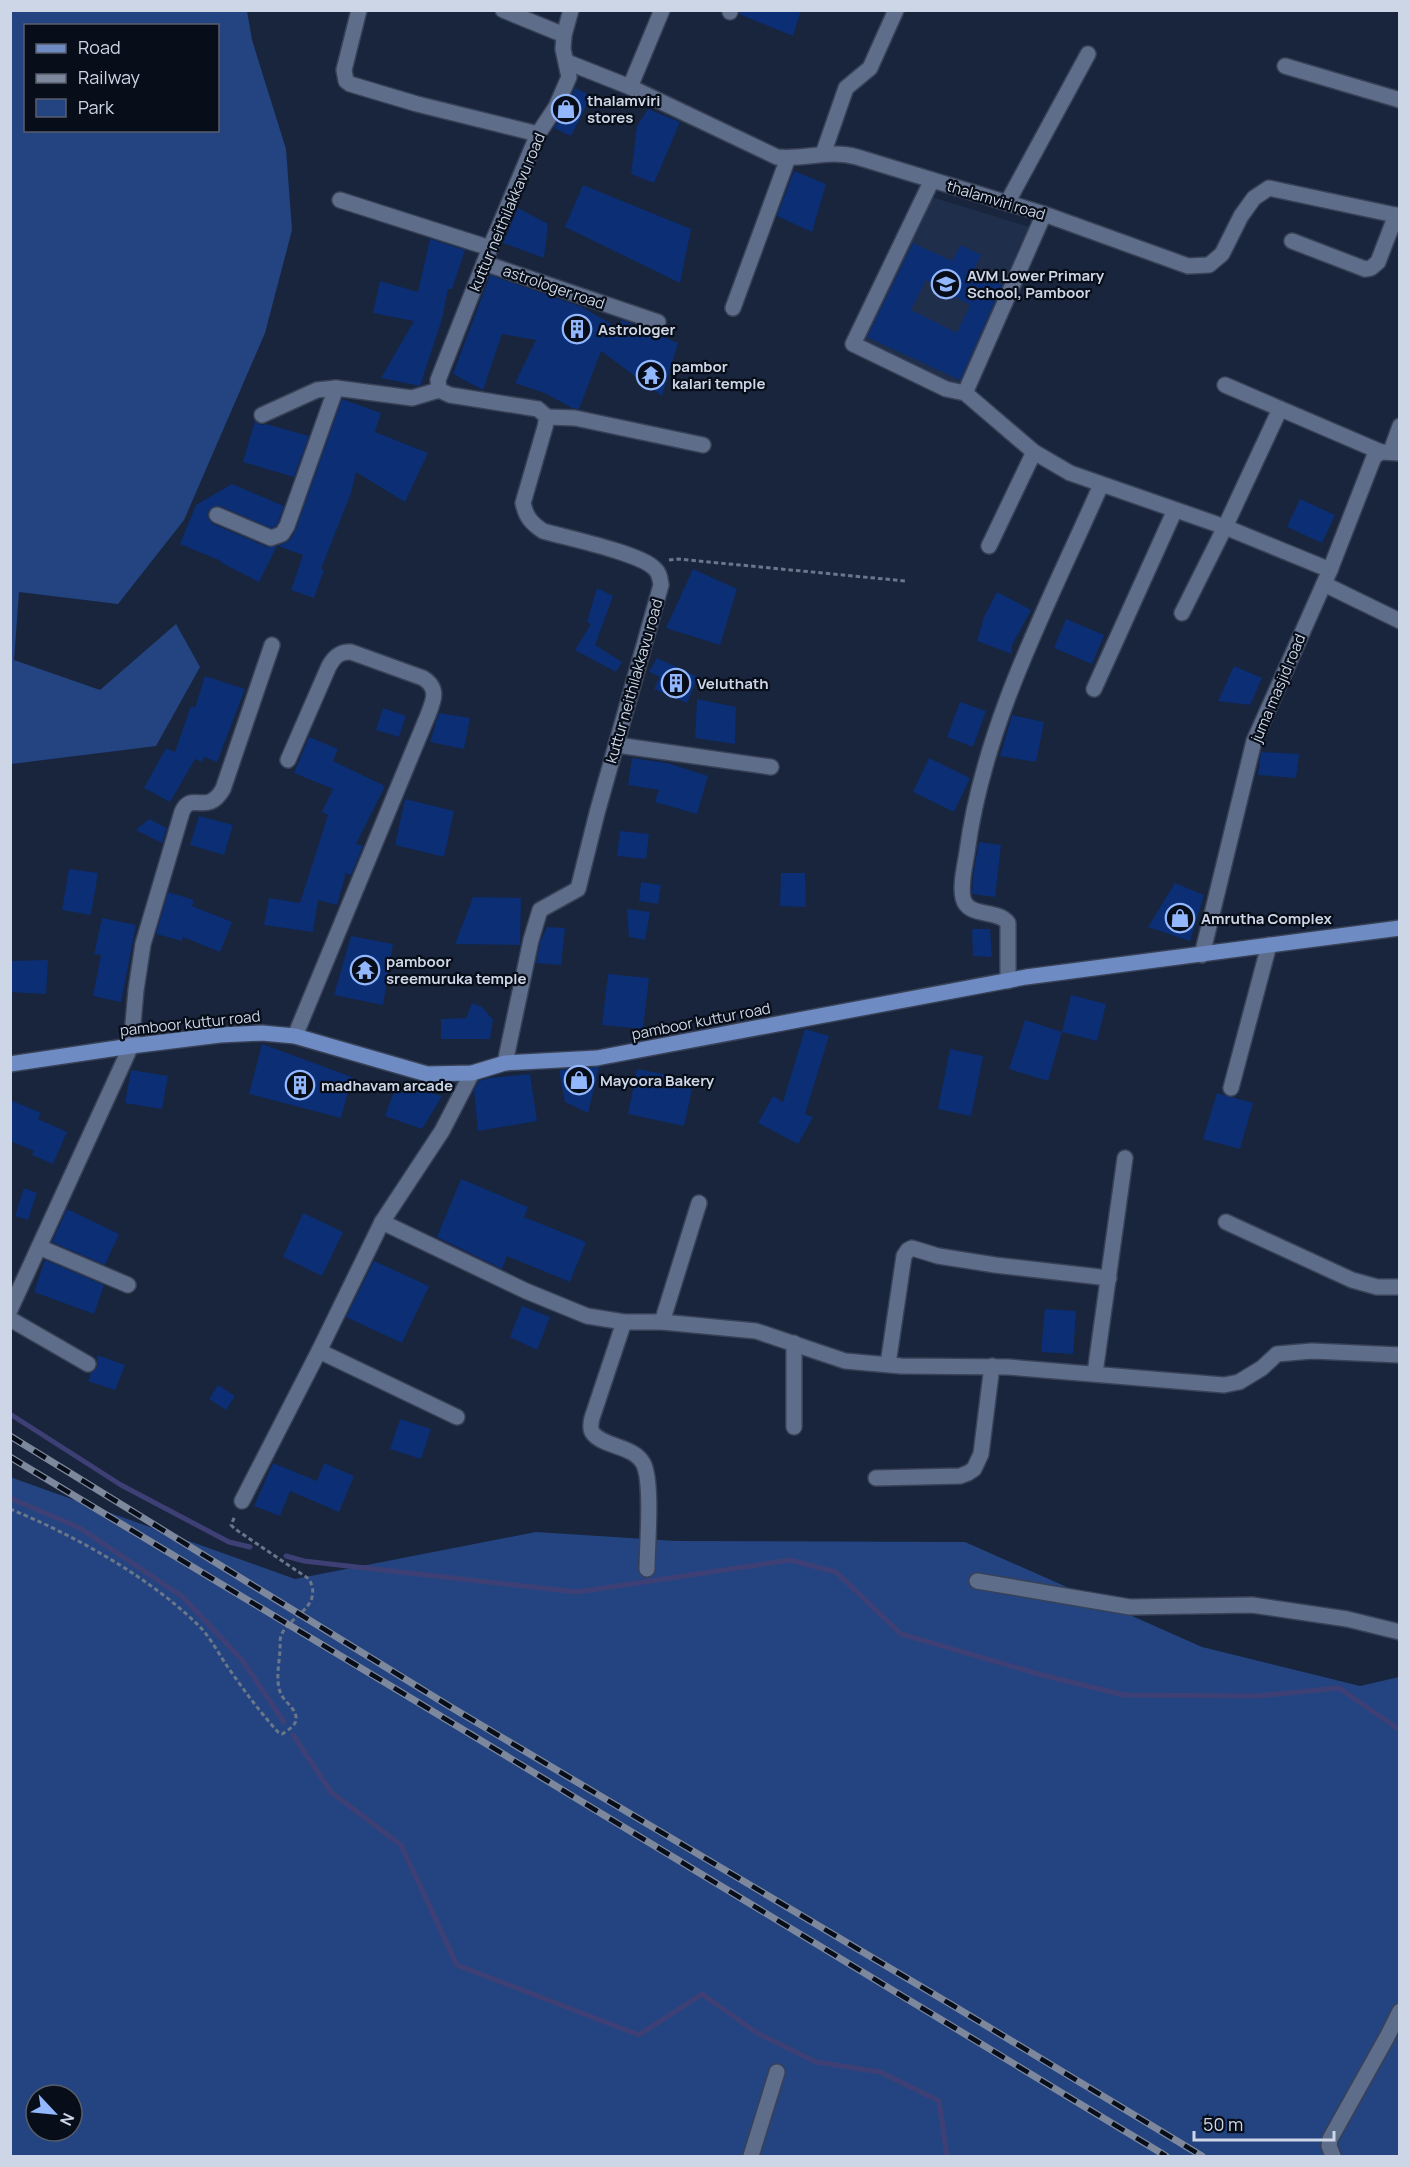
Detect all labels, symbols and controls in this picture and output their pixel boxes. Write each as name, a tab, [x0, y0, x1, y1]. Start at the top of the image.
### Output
legend	[24, 24, 219, 132]
text: Road	[78, 35, 121, 59]
text: Railway	[78, 65, 140, 89]
place label: thalamviri stores	[587, 90, 661, 128]
shop icon: thalamviri stores	[550, 93, 582, 125]
text: Park	[78, 95, 115, 119]
street label: kuttur neithilakkavu road	[464, 130, 550, 294]
street label: thalamviri road	[944, 175, 1048, 225]
street label: astrologer road	[500, 260, 608, 314]
place label: AVM Lower Primary School, Pamboor	[967, 265, 1105, 303]
school or university icon: AVM Lower Primary School, Pamboor	[930, 268, 962, 300]
building icon: Astrologer	[561, 313, 593, 345]
place label: Astrologer	[598, 319, 676, 340]
place label: pambor kalari temple	[672, 356, 766, 394]
temple icon: pambor kalari temple	[635, 359, 667, 391]
street label: kuttur neithilakkavu road	[600, 596, 668, 766]
street label: juma masjid road	[1245, 630, 1310, 746]
building icon: Veluthath	[660, 667, 692, 699]
place label: Veluthath	[697, 673, 769, 694]
shop icon: Amrutha Complex	[1164, 902, 1196, 934]
place label: Amrutha Complex	[1201, 908, 1332, 929]
place label: pamboor sreemuruka temple	[386, 951, 527, 989]
temple icon: pamboor sreemuruka temple	[349, 954, 381, 986]
street label: pamboor kuttur road	[630, 997, 772, 1045]
street label: pamboor kuttur road	[119, 1005, 261, 1041]
shop icon: Mayoora Bakery	[563, 1064, 595, 1096]
building icon: madhavam arcade	[284, 1069, 316, 1101]
place label: Mayoora Bakery	[600, 1070, 715, 1091]
place label: madhavam arcade	[321, 1075, 453, 1096]
north arrow	[24, 2083, 84, 2143]
scale bar	[1194, 2104, 1334, 2142]
text: N	[55, 2110, 80, 2130]
text: 50 m	[1203, 2112, 1243, 2136]

